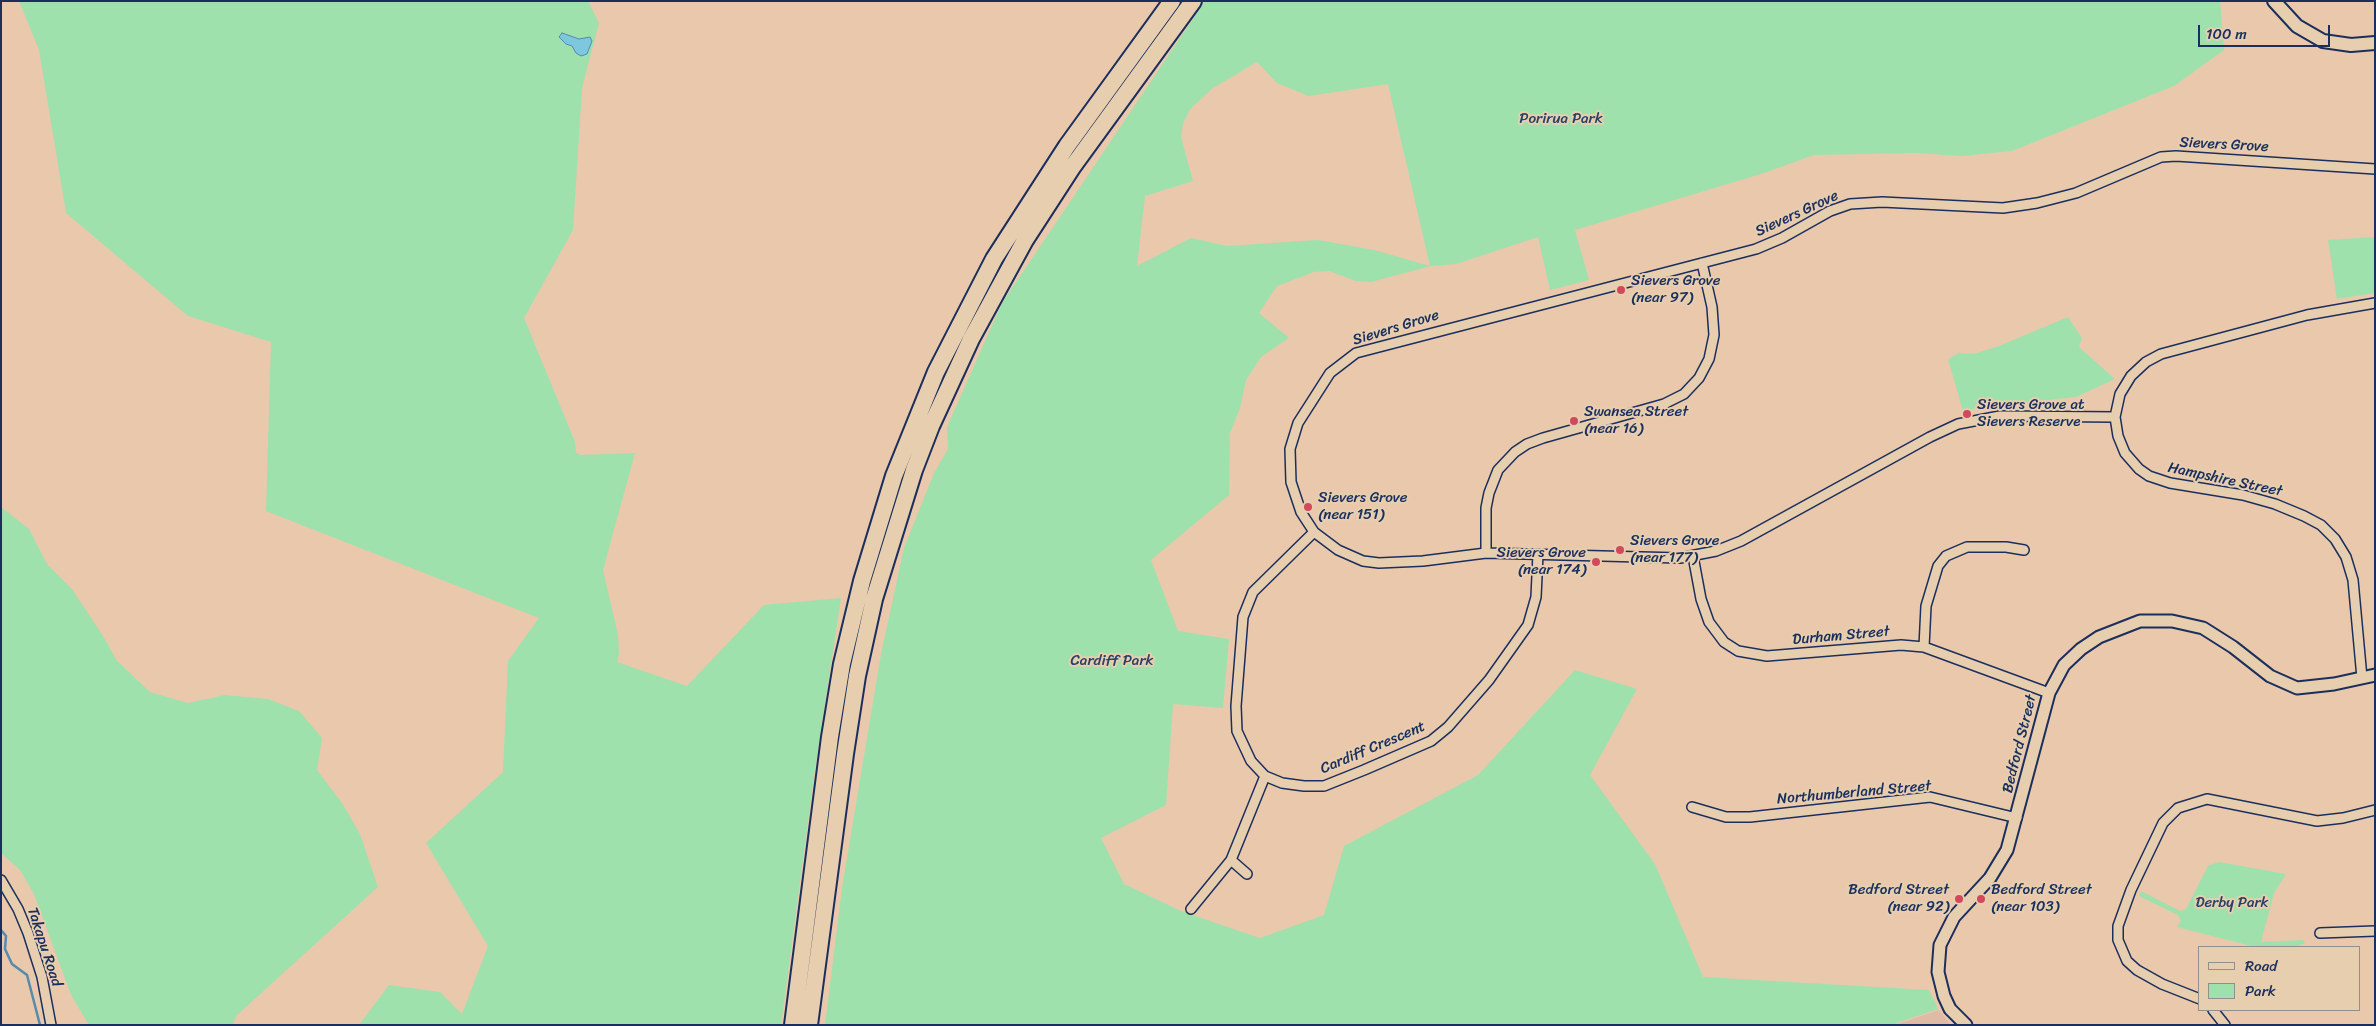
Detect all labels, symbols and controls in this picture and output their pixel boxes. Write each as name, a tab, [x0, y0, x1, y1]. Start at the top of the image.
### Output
scale bar	[2201, 15, 2334, 47]
text: 100 m	[2206, 21, 2247, 47]
park label: Porirua Park	[1519, 110, 1603, 128]
street label: Sievers Grove	[2179, 134, 2269, 156]
street label: Sievers Grove	[1753, 187, 1841, 241]
place label: Sievers Grove (near 97)	[1631, 272, 1720, 307]
marker: Sievers Grove (near 97)	[1615, 284, 1627, 296]
street label: Sievers Grove	[1351, 306, 1441, 350]
place label: Sievers Grove at Sievers Reserve	[1977, 396, 2084, 431]
place label: Swansea Street (near 16)	[1584, 403, 1688, 438]
marker: Sievers Grove at Sievers Reserve	[1961, 408, 1973, 420]
marker: Swansea Street (near 16)	[1568, 415, 1580, 427]
street label: Hampshire Street	[2166, 459, 2284, 501]
place label: Sievers Grove (near 151)	[1318, 489, 1407, 524]
marker: Sievers Grove (near 151)	[1302, 501, 1314, 513]
place label: Sievers Grove (near 177)	[1630, 532, 1719, 567]
place label: Sievers Grove (near 174)	[1497, 544, 1586, 579]
marker: Sievers Grove (near 177)	[1614, 544, 1626, 556]
marker: Sievers Grove (near 174)	[1590, 556, 1602, 568]
street label: Durham Street	[1792, 623, 1890, 649]
park label: Cardiff Park	[1070, 652, 1154, 670]
street label: Bedford Street	[1999, 693, 2041, 795]
street label: Cardiff Crescent	[1318, 718, 1428, 778]
street label: Northumberland Street	[1776, 777, 1932, 809]
place label: Bedford Street (near 92)	[1848, 881, 1949, 916]
place label: Bedford Street (near 103)	[1991, 881, 2092, 916]
marker: Bedford Street (near 92)	[1953, 893, 1965, 905]
marker: Bedford Street (near 103)	[1975, 893, 1987, 905]
park label: Derby Park	[2195, 894, 2269, 912]
street label: Takapu Road	[23, 905, 65, 989]
legend	[2198, 946, 2361, 1011]
text: Road	[2245, 953, 2277, 979]
text: Park	[2245, 978, 2276, 1004]

